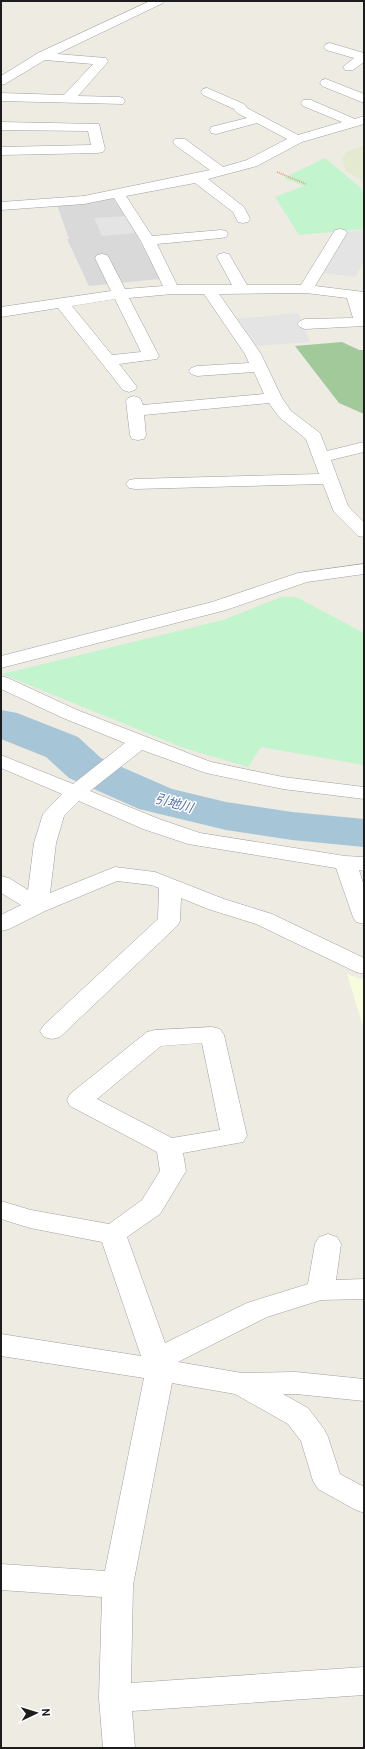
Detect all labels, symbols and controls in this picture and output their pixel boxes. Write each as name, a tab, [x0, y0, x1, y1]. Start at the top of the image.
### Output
water label: 引地川	[153, 791, 197, 816]
north arrow	[16, 1693, 56, 1733]
text: N	[39, 1708, 52, 1717]

